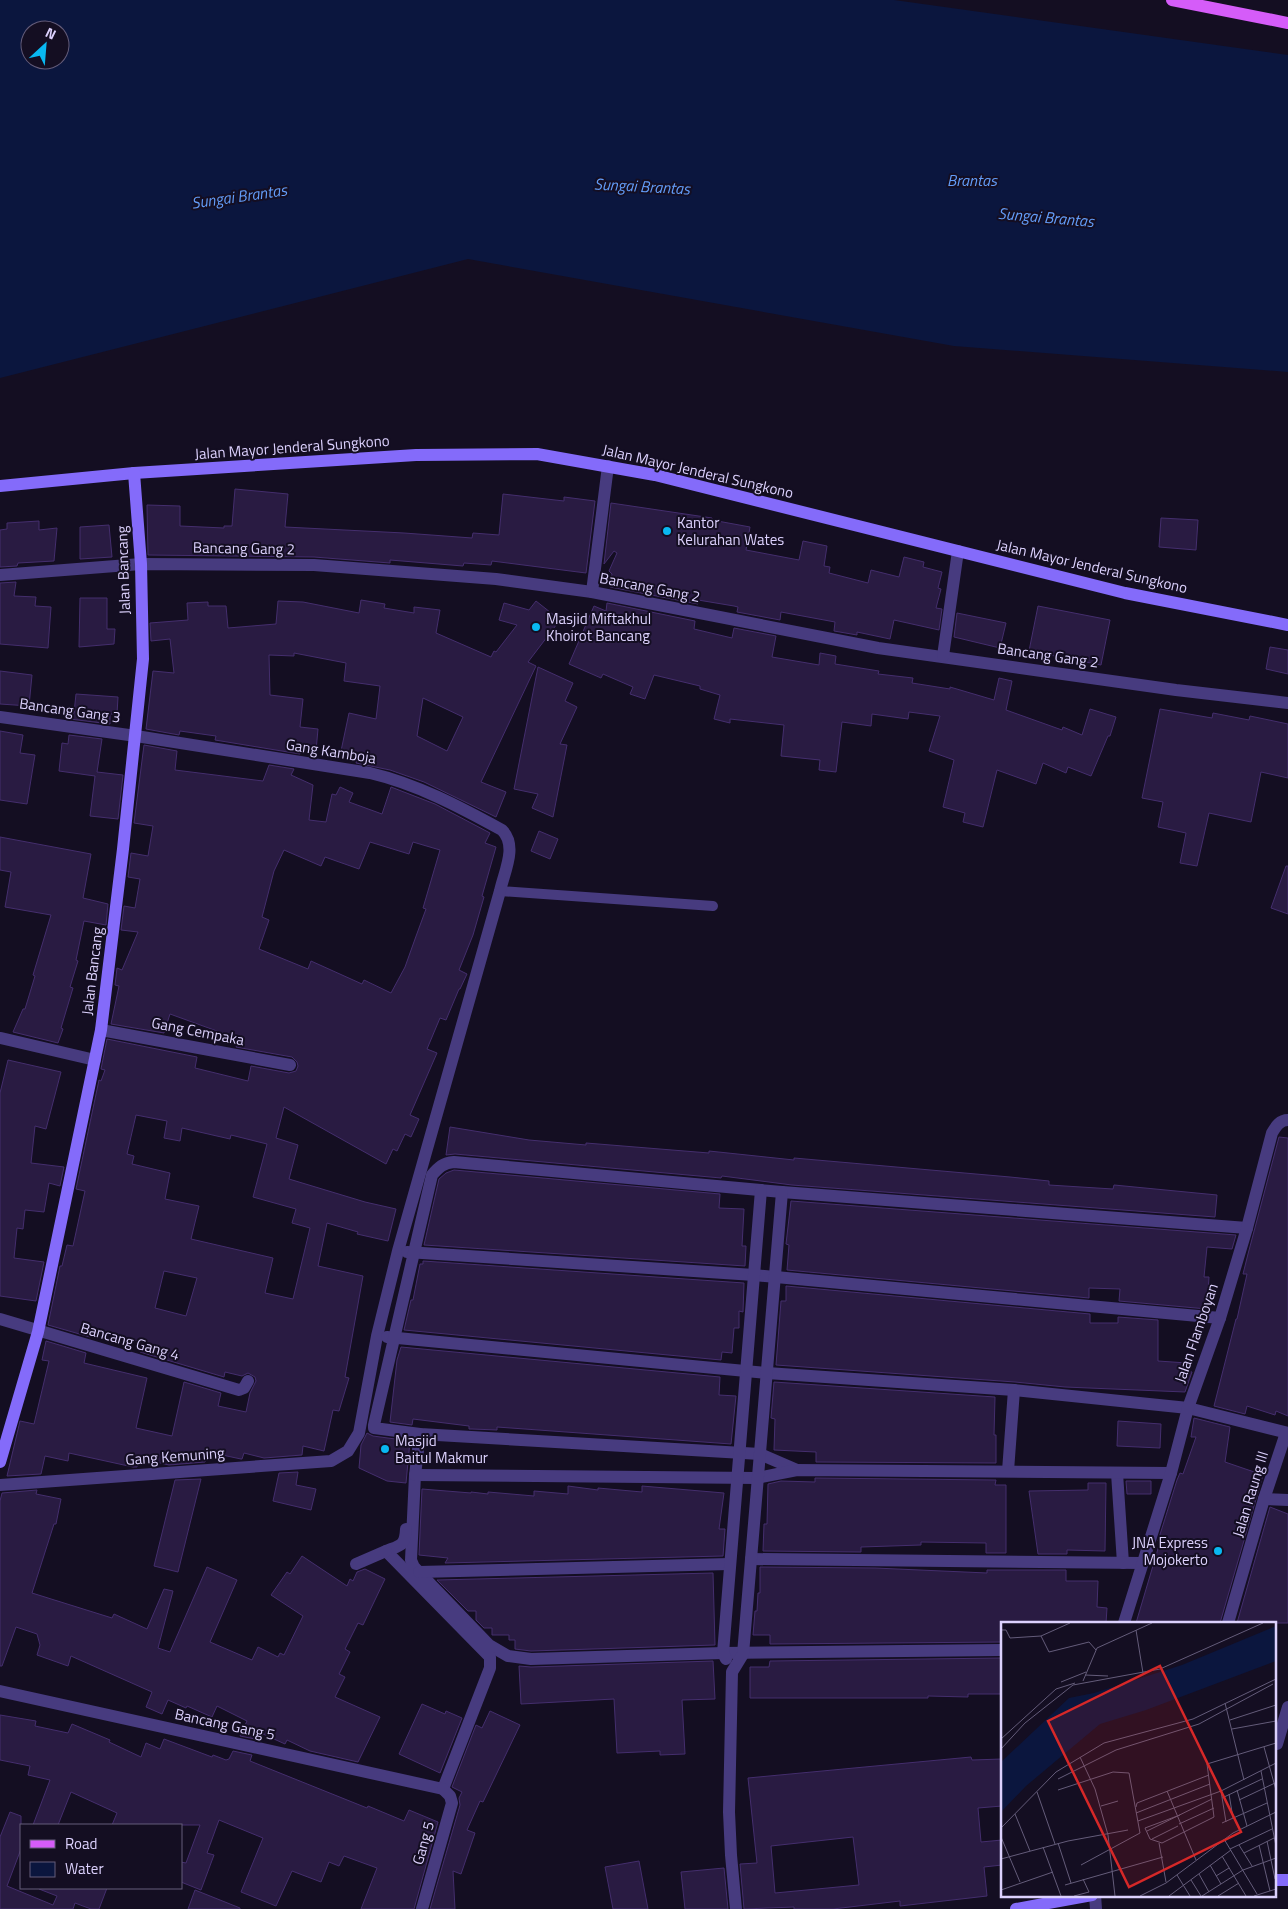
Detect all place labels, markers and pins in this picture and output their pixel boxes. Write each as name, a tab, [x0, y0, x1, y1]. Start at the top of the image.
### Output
place label: Kantor Kelurahan Wates	[677, 511, 784, 551]
marker: Kantor Kelurahan Wates	[661, 525, 673, 537]
place label: Masjid Miftakhul Khoirot Bancang	[546, 607, 651, 647]
marker: Masjid Miftakhul Khoirot Bancang	[530, 621, 542, 633]
place label: Masjid Baitul Makmur	[395, 1429, 488, 1469]
marker: Masjid Baitul Makmur	[379, 1443, 391, 1455]
place label: JNA Express Mojokerto	[1132, 1531, 1208, 1571]
marker: JNA Express Mojokerto	[1212, 1545, 1224, 1557]

